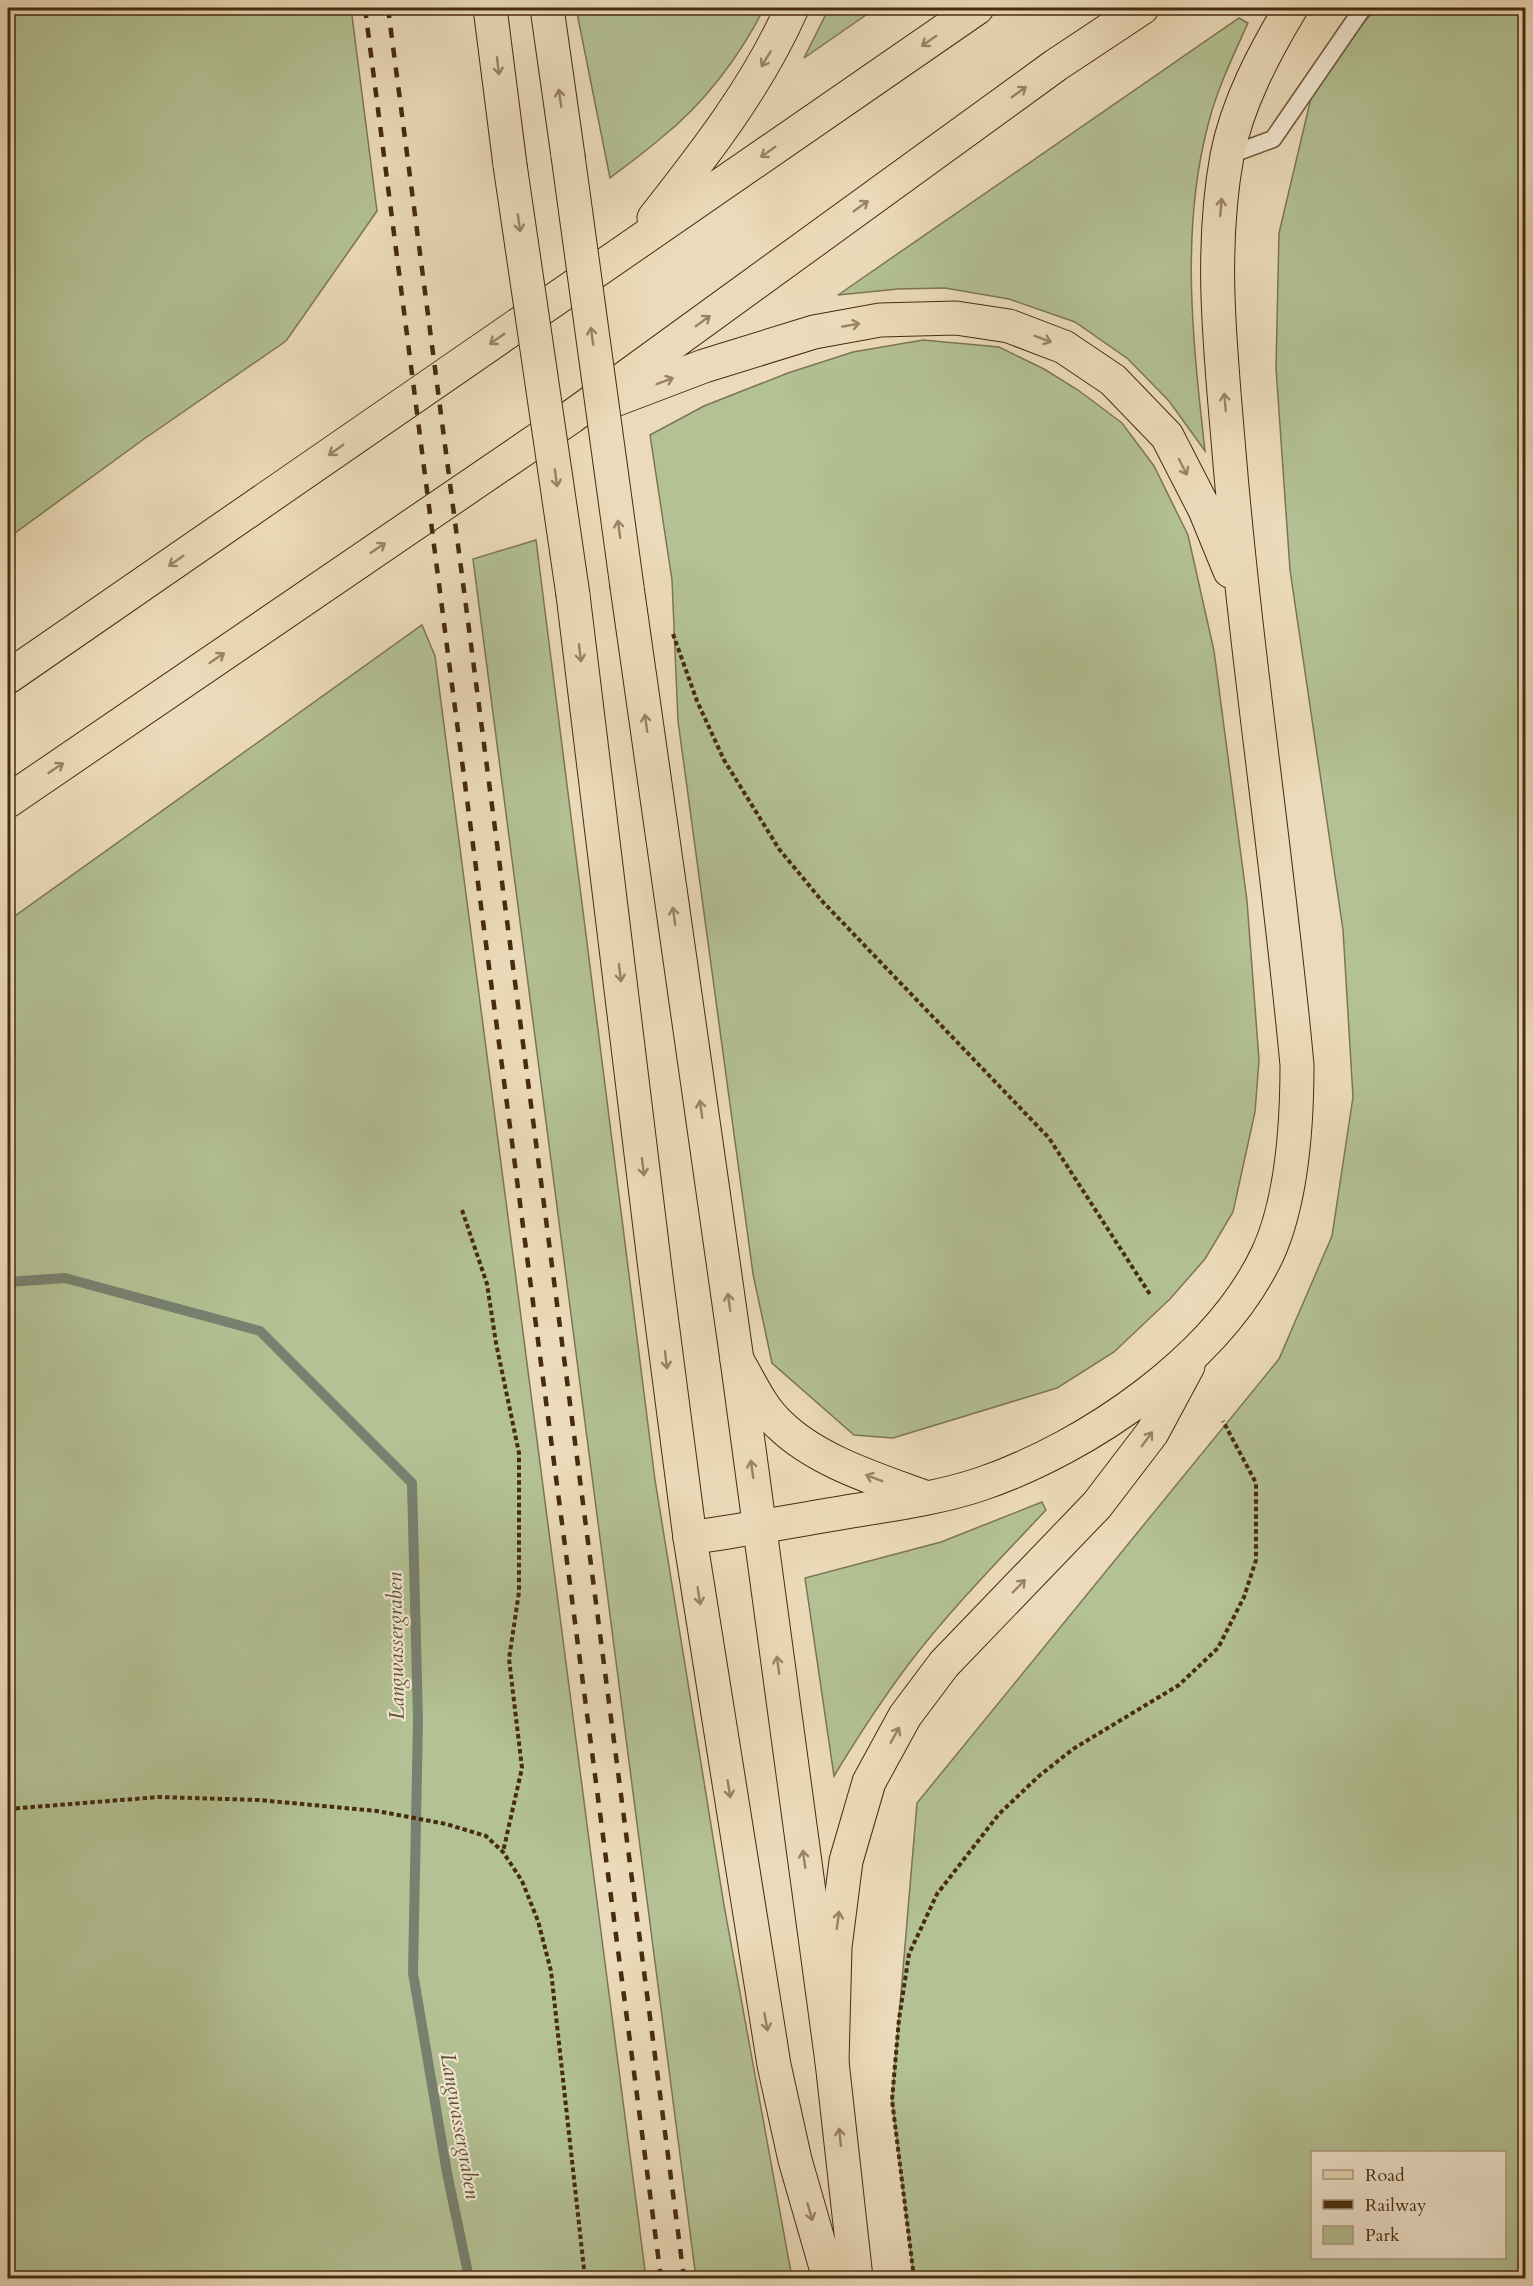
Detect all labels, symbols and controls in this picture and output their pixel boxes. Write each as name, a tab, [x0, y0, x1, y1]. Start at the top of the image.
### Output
one-way arrow	[921, 35, 937, 47]
one-way arrow	[759, 51, 771, 68]
one-way arrow	[492, 55, 503, 75]
one-way arrow	[1011, 86, 1027, 98]
one-way arrow	[554, 89, 565, 109]
one-way arrow	[760, 145, 777, 158]
one-way arrow	[1216, 198, 1227, 218]
one-way arrow	[853, 200, 869, 213]
one-way arrow	[513, 212, 524, 232]
one-way arrow	[695, 315, 711, 327]
one-way arrow	[841, 319, 861, 330]
one-way arrow	[587, 326, 598, 346]
one-way arrow	[489, 333, 505, 345]
one-way arrow	[1033, 334, 1052, 345]
one-way arrow	[655, 375, 674, 386]
one-way arrow	[1219, 392, 1230, 412]
one-way arrow	[329, 444, 345, 456]
one-way arrow	[1178, 458, 1190, 476]
one-way arrow	[550, 468, 561, 487]
one-way arrow	[613, 519, 624, 539]
one-way arrow	[369, 542, 386, 554]
one-way arrow	[168, 555, 184, 567]
one-way arrow	[575, 643, 586, 663]
one-way arrow	[208, 652, 225, 664]
one-way arrow	[641, 714, 652, 734]
one-way arrow	[47, 762, 64, 774]
one-way arrow	[668, 907, 679, 927]
one-way arrow	[615, 963, 626, 983]
one-way arrow	[696, 1100, 707, 1120]
one-way arrow	[638, 1156, 649, 1176]
one-way arrow	[724, 1293, 735, 1313]
one-way arrow	[661, 1350, 672, 1370]
one-way arrow	[1140, 1432, 1153, 1448]
one-way arrow	[746, 1460, 757, 1480]
one-way arrow	[865, 1472, 884, 1483]
water label: Langwassergraben	[380, 1571, 412, 1720]
one-way arrow	[1011, 1579, 1025, 1594]
one-way arrow	[694, 1586, 705, 1605]
one-way arrow	[772, 1656, 783, 1676]
one-way arrow	[890, 1727, 901, 1745]
one-way arrow	[724, 1778, 735, 1798]
one-way arrow	[798, 1849, 809, 1869]
one-way arrow	[833, 1911, 844, 1931]
one-way arrow	[761, 2012, 772, 2031]
water label: Langwassergraben	[433, 2051, 487, 2202]
one-way arrow	[834, 2127, 845, 2147]
legend	[1311, 2151, 1506, 2259]
text: Road	[1365, 2163, 1405, 2188]
text: Railway	[1365, 2193, 1427, 2218]
one-way arrow	[804, 2202, 816, 2221]
text: Park	[1365, 2223, 1400, 2248]

